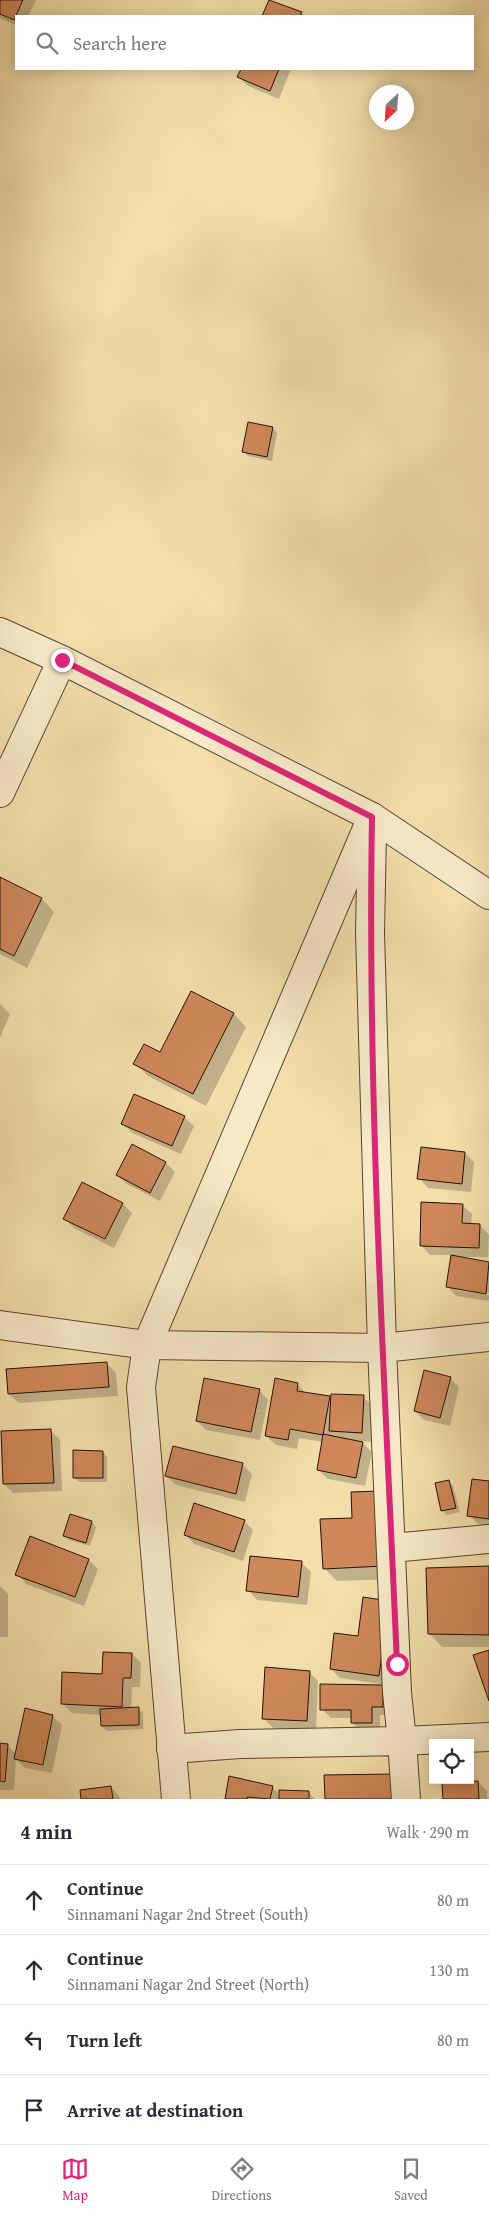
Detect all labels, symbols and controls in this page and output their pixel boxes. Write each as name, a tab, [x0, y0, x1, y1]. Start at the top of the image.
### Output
search box	[15, 15, 474, 70]
icon: search	[33, 29, 61, 57]
text: Search here	[73, 29, 167, 57]
north arrow	[369, 85, 414, 130]
route end	[51, 649, 74, 672]
route start	[386, 1653, 409, 1676]
map controls	[429, 1739, 474, 1784]
button: locate	[429, 1739, 474, 1784]
text: 4 min	[20, 1816, 72, 1847]
text: Walk · 290 m	[386, 1820, 469, 1844]
text: Continue	[67, 1874, 144, 1902]
icon: ahead	[20, 1886, 48, 1914]
text: 80 m	[437, 1888, 469, 1912]
text: Sinnamani Nagar 2nd Street (South)	[67, 1902, 308, 1926]
text: Continue	[67, 1944, 144, 1972]
icon: ahead	[20, 1956, 48, 1984]
text: 130 m	[429, 1958, 469, 1982]
text: Sinnamani Nagar 2nd Street (North)	[67, 1972, 309, 1996]
icon: left	[20, 2026, 48, 2054]
text: Turn left	[67, 2026, 142, 2054]
text: 80 m	[437, 2028, 469, 2052]
icon: arrive	[20, 2096, 48, 2124]
text: Arrive at destination	[67, 2096, 243, 2124]
tab: Map	[61, 2155, 89, 2205]
tab: Directions	[211, 2155, 272, 2205]
tab: Saved	[394, 2155, 428, 2205]

